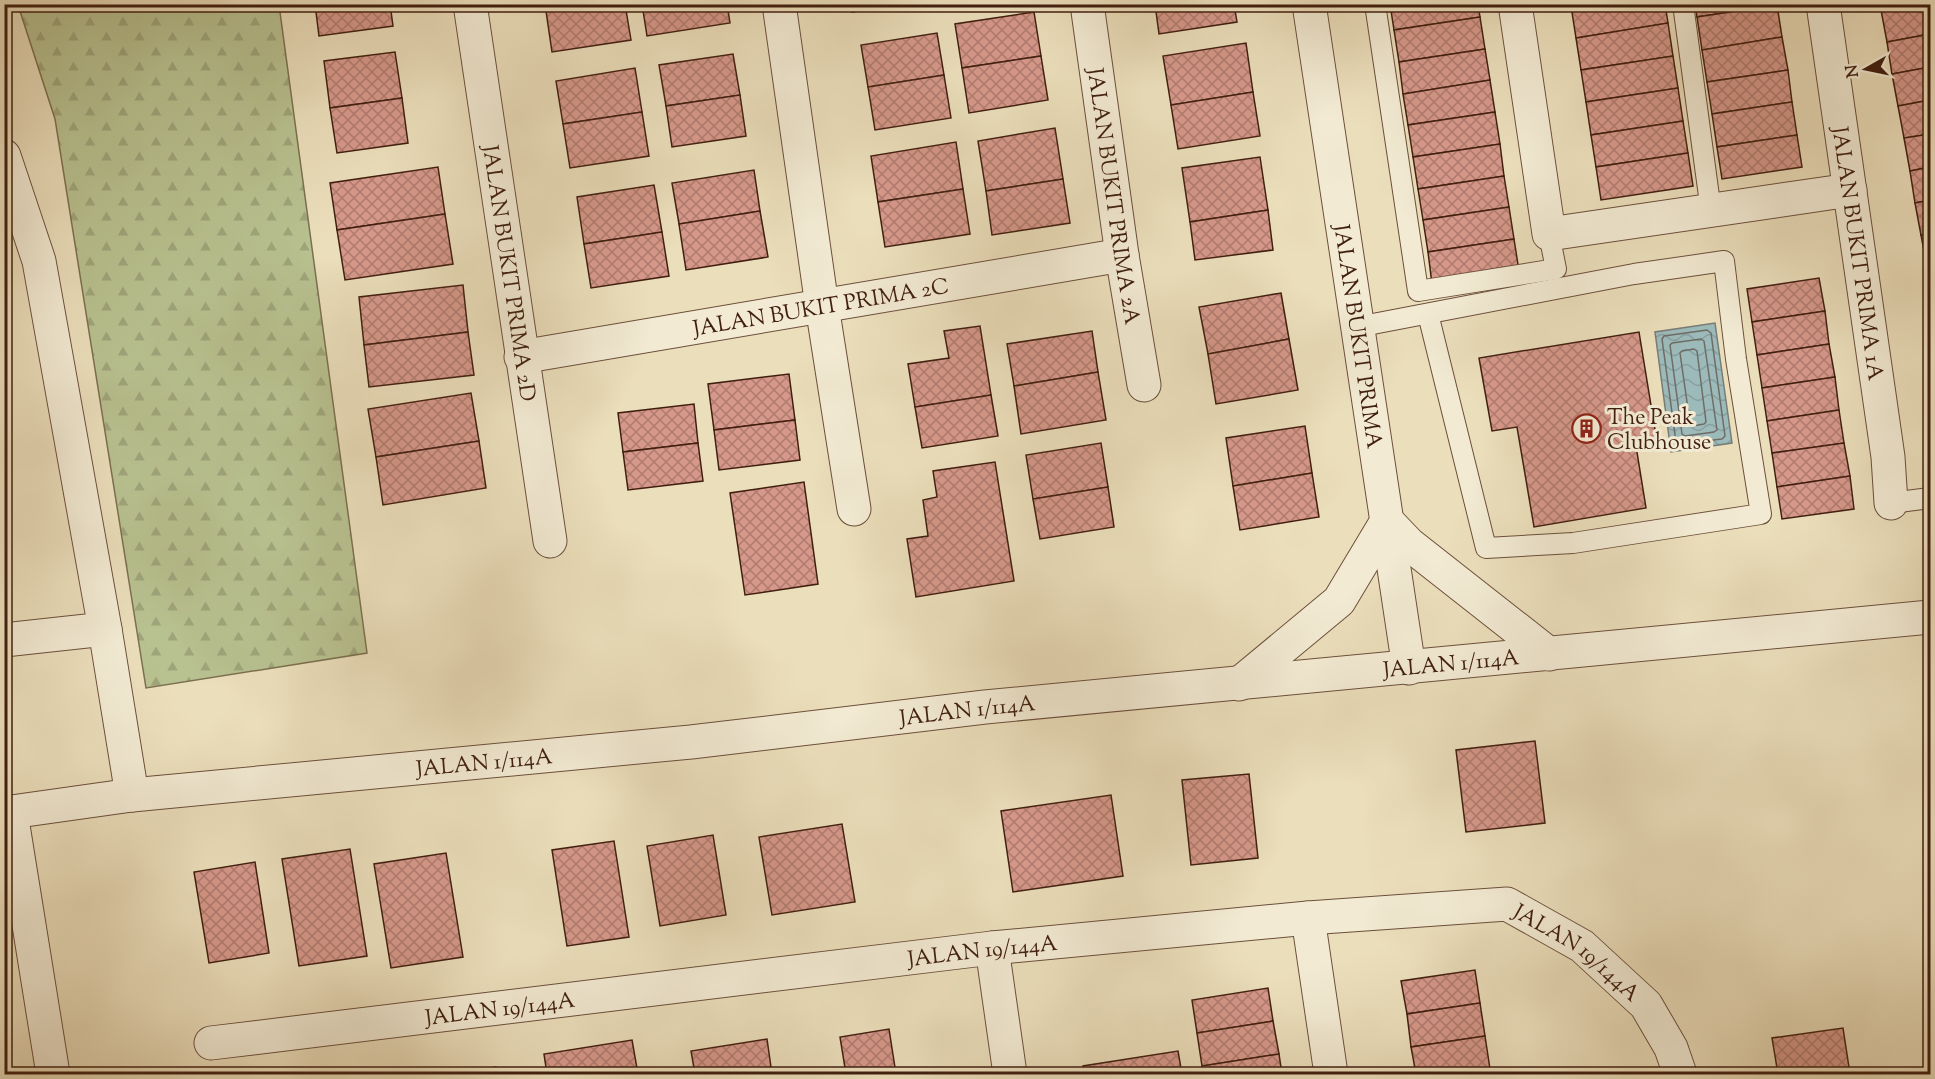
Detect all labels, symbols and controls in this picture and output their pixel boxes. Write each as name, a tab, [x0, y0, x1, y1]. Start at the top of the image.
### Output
north arrow	[1836, 39, 1896, 99]
text: N	[1841, 63, 1866, 79]
street label: JALAN BUKIT PRIMA 2A	[1077, 65, 1147, 327]
street label: JALAN BUKIT PRIMA 1A	[1822, 124, 1890, 383]
street label: JALAN BUKIT PRIMA 2D	[472, 142, 542, 404]
street label: JALAN BUKIT PRIMA	[1323, 221, 1389, 451]
street label: JALAN BUKIT PRIMA 2C	[690, 272, 952, 347]
place label: The Peak Clubhouse	[1607, 403, 1711, 460]
building icon: The Peak Clubhouse	[1570, 413, 1602, 445]
street label: JALAN 1/114A	[1381, 643, 1521, 688]
street label: JALAN 1/114A	[897, 689, 1037, 736]
street label: JALAN 1/114A	[414, 742, 554, 787]
street label: JALAN 19/144A	[1505, 897, 1646, 1011]
street label: JALAN 19/144A	[905, 929, 1059, 977]
street label: JALAN 19/144A	[422, 986, 577, 1036]

